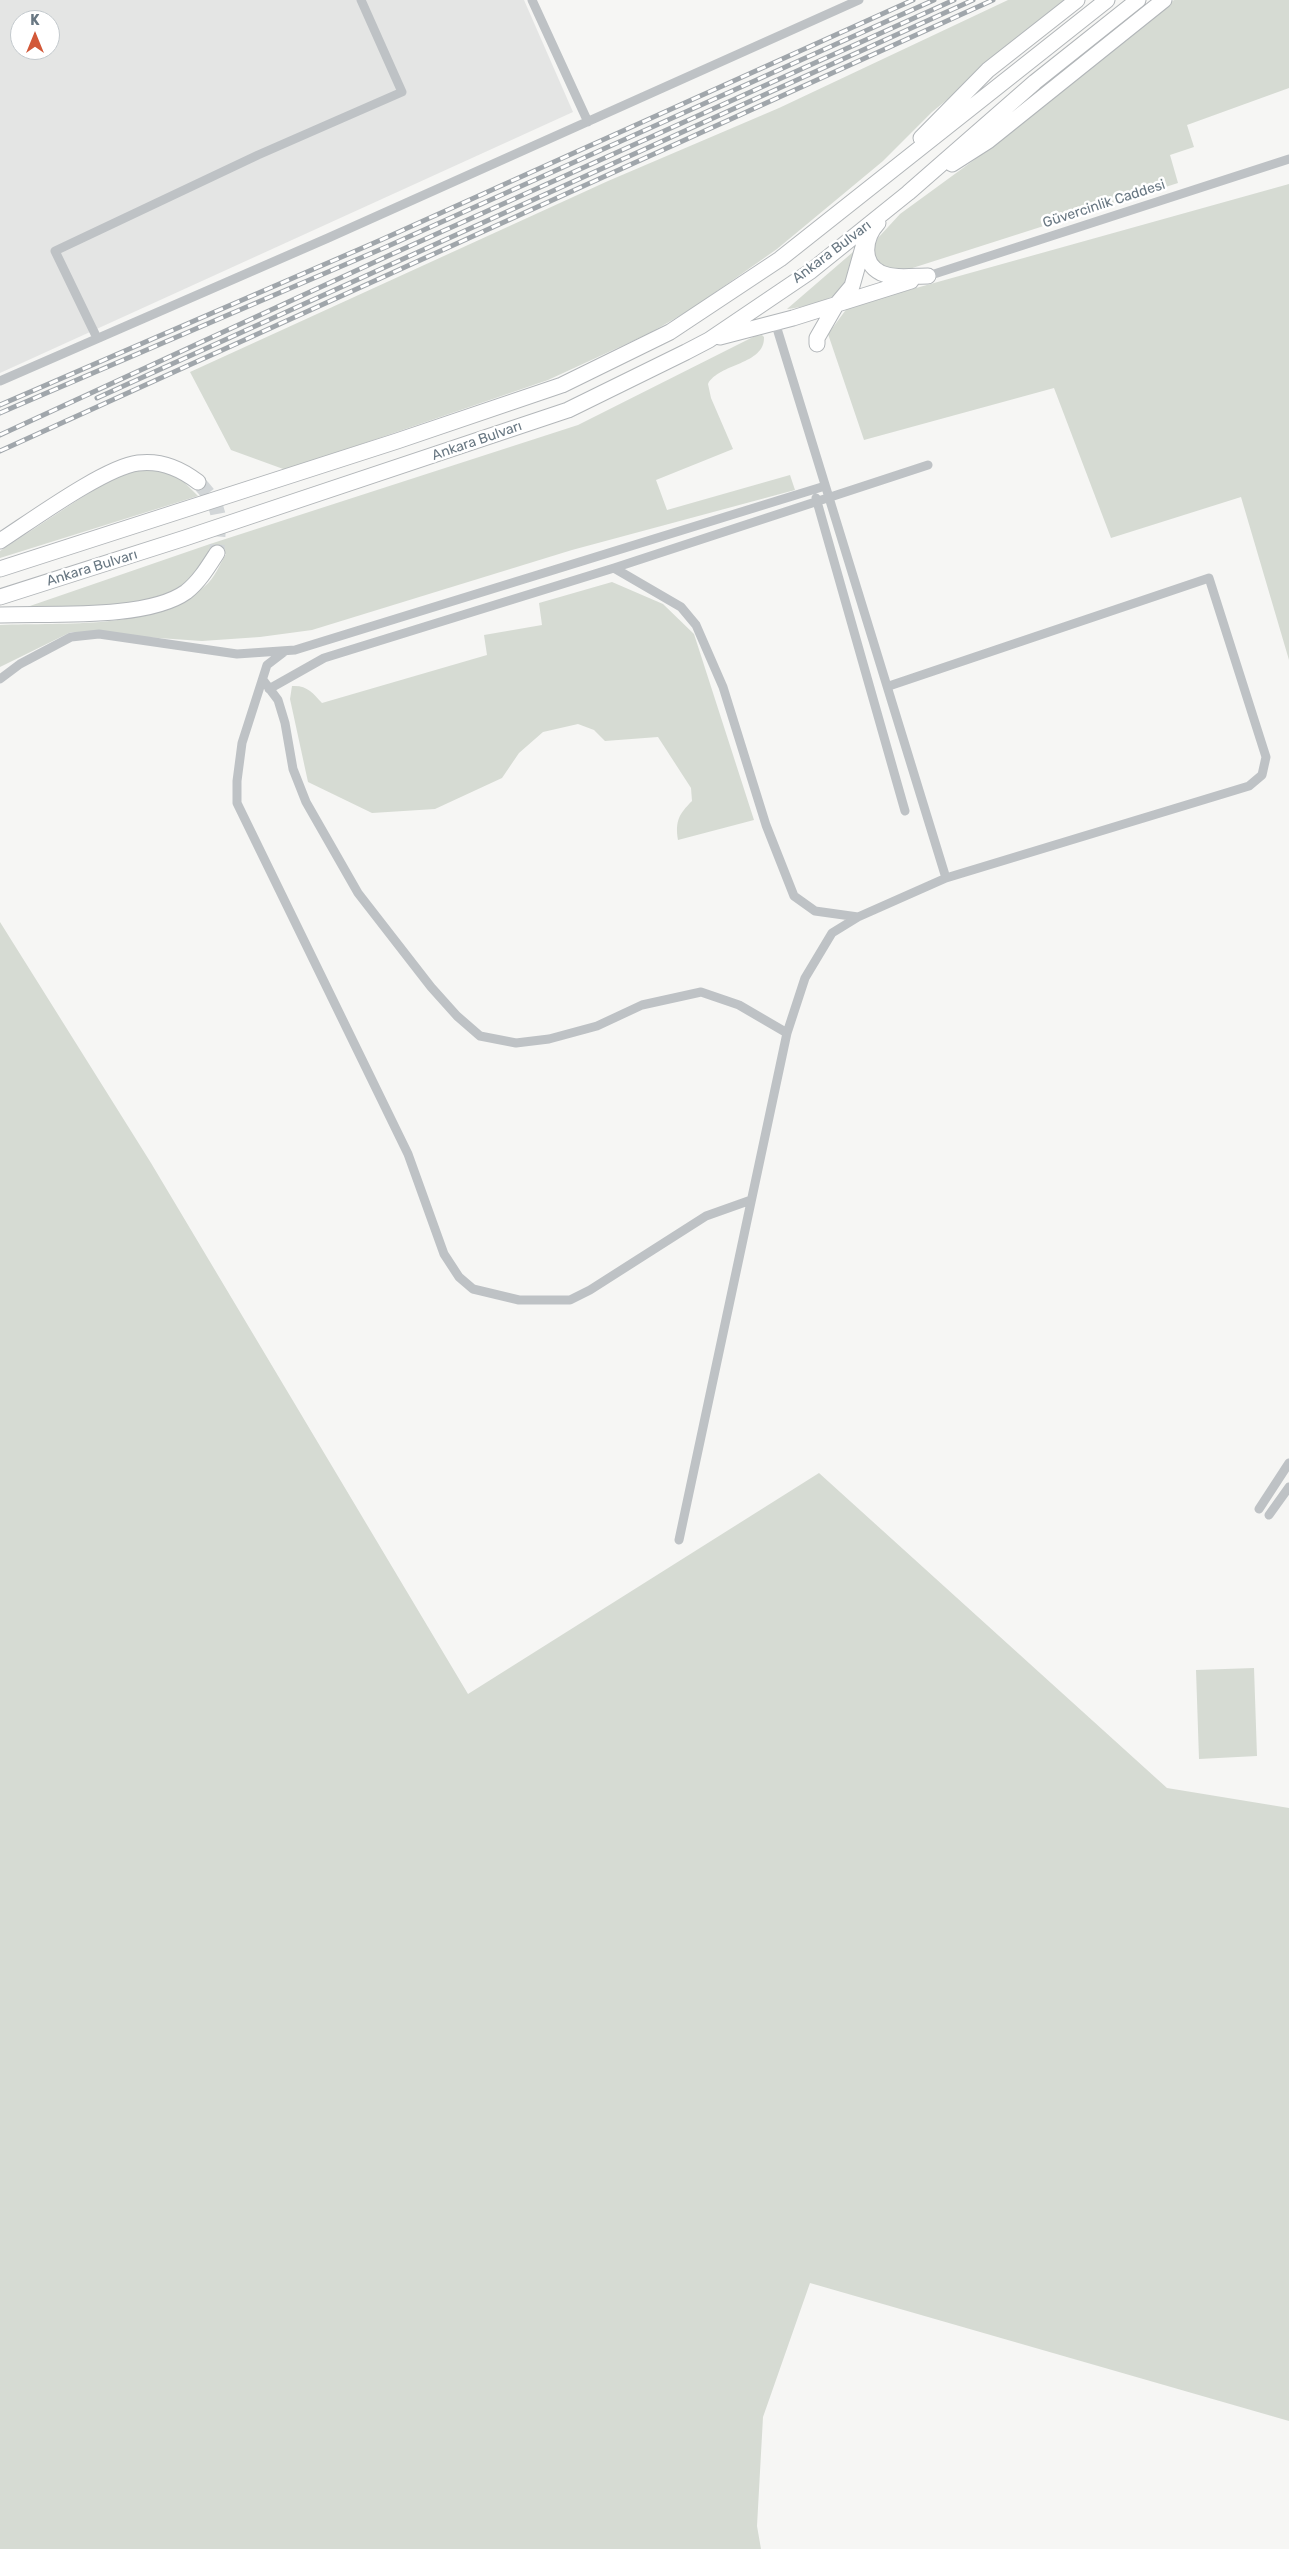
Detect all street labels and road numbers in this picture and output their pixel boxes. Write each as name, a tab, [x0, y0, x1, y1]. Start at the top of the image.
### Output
street label: Güvercinlik Caddesi	[1041, 176, 1167, 232]
street label: Ankara Bulvarı	[789, 217, 875, 287]
street label: Ankara Bulvarı	[430, 418, 524, 464]
street label: Ankara Bulvarı	[45, 546, 139, 590]

